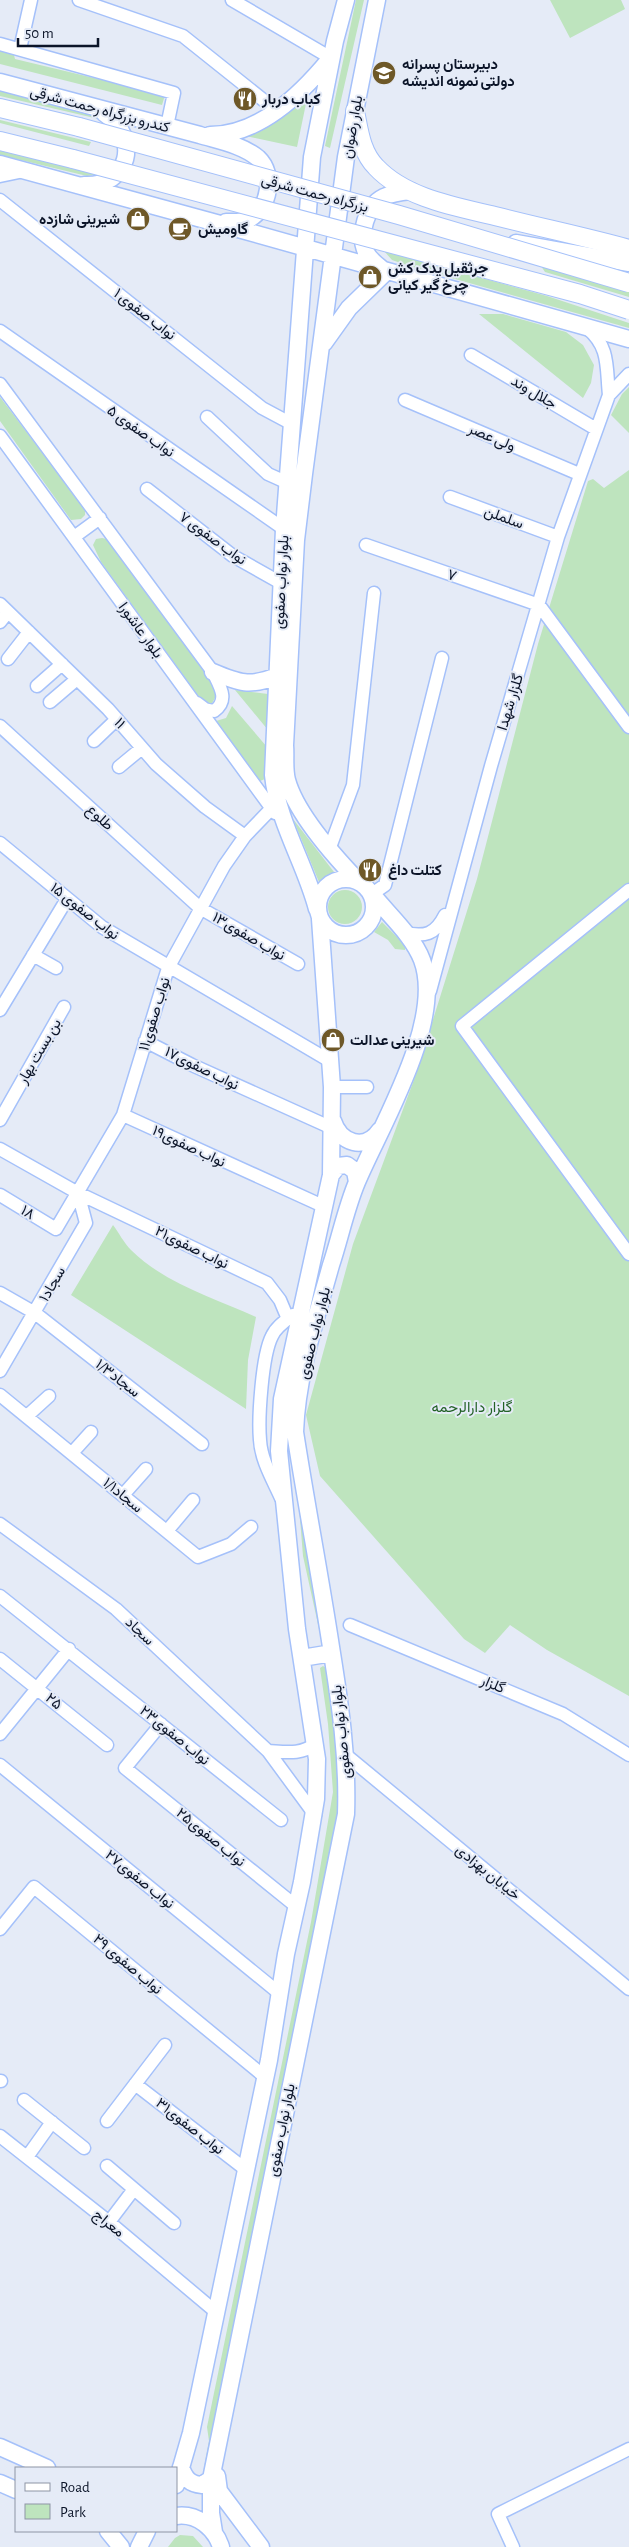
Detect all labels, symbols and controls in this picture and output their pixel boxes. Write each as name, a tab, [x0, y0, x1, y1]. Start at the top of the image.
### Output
scale bar	[18, 15, 98, 47]
text: 50 m	[25, 26, 54, 41]
place label: دبیرستان پسرانه دولتی نمونه اندیشه	[402, 57, 515, 90]
school or university icon: دبیرستان پسرانه دولتی نمونه اندیشه	[371, 60, 397, 86]
street label: کندرو بزرگراه رحمت شرقی	[28, 84, 172, 137]
restaurant icon: کباب دربار	[232, 86, 258, 112]
place label: کباب دربار	[261, 92, 321, 108]
street label: بلوار رضوان	[340, 94, 366, 160]
street label: بزرگراه رحمت شرقی	[259, 172, 370, 217]
shop icon: شیرینی شازده	[125, 206, 151, 232]
place label: شیرینی شازده	[39, 212, 120, 228]
cafe icon: گاومیش	[167, 216, 193, 242]
place label: گاومیش	[198, 221, 248, 238]
place label: جرثقیل یدک کش چرخ گیر کیانی	[388, 261, 488, 295]
shop icon: جرثقیل یدک کش چرخ گیر کیانی	[357, 264, 383, 290]
street label: نواب صفوی ۱	[110, 286, 179, 345]
street label: جلال وند	[508, 373, 559, 413]
street label: نواب صفوی ۵	[103, 403, 177, 462]
street label: ولی عصر	[464, 420, 518, 456]
street label: سلملن	[481, 503, 526, 533]
street label: نواب صفوی ۷	[175, 509, 249, 569]
street label: بلوار نواب صفوی	[272, 535, 293, 630]
street label: ۷	[445, 567, 459, 584]
street label: بلوار عاشورا	[115, 600, 166, 662]
street label: گلزار شهدا	[495, 672, 527, 732]
street label: ۱۱	[111, 715, 128, 732]
street label: طلوع	[81, 802, 116, 836]
restaurant icon: کتلت داغ	[357, 857, 383, 883]
place label: کتلت داغ	[388, 863, 442, 880]
street label: نواب صفوی ۱۵	[46, 880, 122, 944]
street label: ۱۳نواب صفوی	[209, 910, 288, 965]
street label: ۱۱نواب صفوی	[136, 976, 175, 1053]
street label: بن بست بهار	[14, 1016, 66, 1088]
shop icon: شیرینی عدالت	[320, 1027, 346, 1053]
place label: شیرینی عدالت	[350, 1033, 435, 1049]
street label: ۱۷نواب صفوی	[161, 1044, 241, 1095]
street label: ۱۹نواب صفوی	[149, 1123, 228, 1172]
street label: ۱۸	[18, 1203, 37, 1222]
street label: ۲۱نواب صفوی	[152, 1223, 231, 1273]
street label: ۱سجاد	[37, 1264, 69, 1305]
street label: بلوار نواب صفوی	[296, 1286, 335, 1381]
street label: ۱/۳سجاد	[92, 1357, 143, 1401]
park label: گلزار دارالرحمه	[432, 1400, 513, 1416]
street label: ۱/۱سجاد	[99, 1475, 145, 1517]
street label: سجاد	[122, 1615, 157, 1649]
street label: گلزار	[477, 1672, 507, 1697]
street label: بلوار نواب صفوی	[329, 1684, 356, 1780]
street label: ۲۵	[42, 1690, 65, 1713]
street label: ۲۳نواب صفوی	[136, 1703, 212, 1770]
street label: ۲۵نواب صفوی	[172, 1805, 248, 1871]
street label: خیابان بهزادی	[451, 1842, 523, 1904]
street label: ۲۷نواب صفوی	[101, 1847, 177, 1913]
street label: نواب صفوی ۲۹	[89, 1931, 165, 1999]
street label: بلوار نواب صفوی	[265, 2082, 300, 2178]
street label: ۳۱نواب صفوی	[152, 2095, 226, 2159]
street label: معراج	[89, 2207, 127, 2243]
legend	[15, 2467, 178, 2532]
text: Road	[60, 2480, 90, 2495]
text: Park	[60, 2505, 86, 2520]

